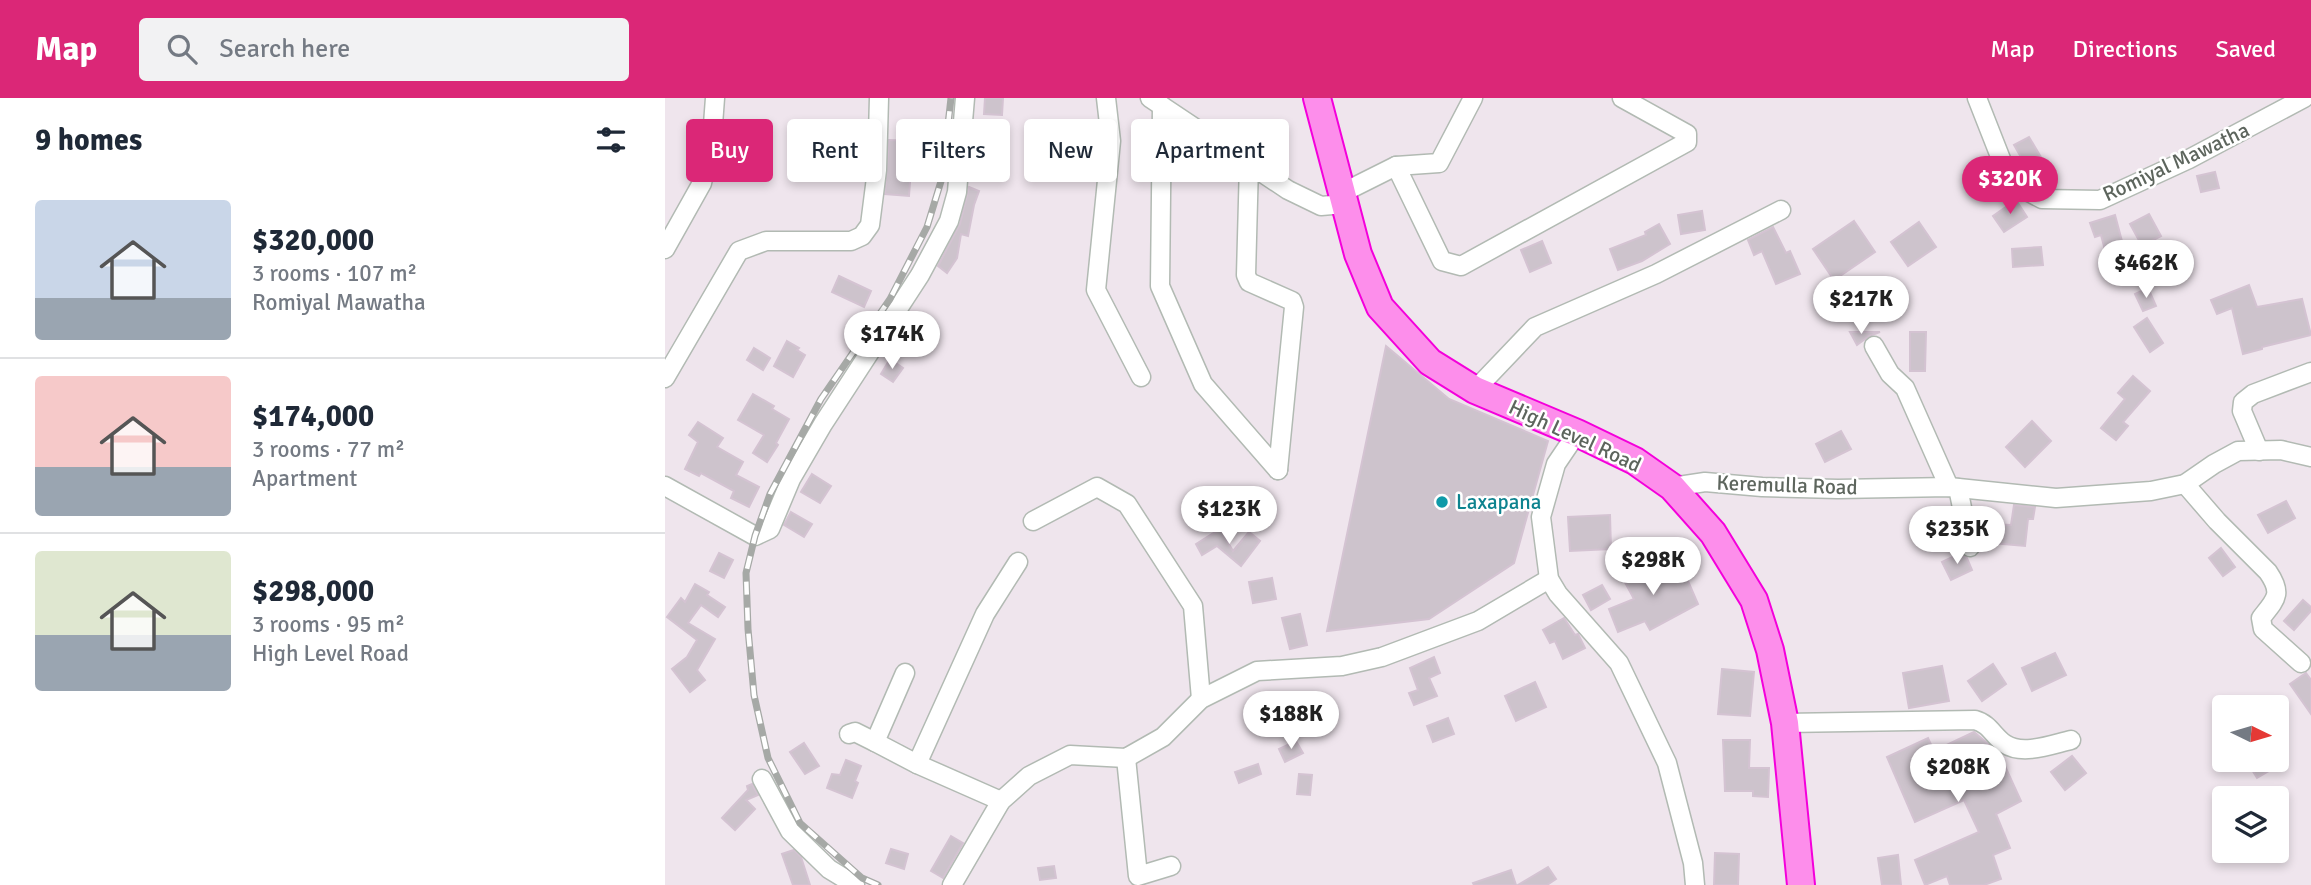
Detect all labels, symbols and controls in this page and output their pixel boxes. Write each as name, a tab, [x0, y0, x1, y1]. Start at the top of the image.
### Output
search box	[139, 18, 629, 81]
text: Map	[35, 29, 97, 70]
icon: search	[163, 30, 201, 68]
text: Search here	[219, 33, 350, 65]
text: Map	[1990, 34, 2035, 64]
text: Directions	[2073, 34, 2178, 64]
text: Saved	[2216, 34, 2276, 64]
street label: Romiyal Mawatha	[2099, 117, 2253, 207]
chip: Buy	[686, 119, 773, 182]
chip: Rent	[787, 119, 882, 182]
chip: Filters	[896, 119, 1010, 182]
chip: New	[1024, 119, 1117, 182]
chip: Apartment	[1131, 119, 1289, 182]
icon: filters	[592, 121, 630, 159]
text: 9 homes	[35, 122, 142, 159]
pin: $320K	[1961, 156, 2059, 216]
text: $320K	[1978, 164, 2042, 193]
text: $320,000	[252, 222, 374, 259]
icon: home	[91, 228, 175, 312]
pin: $462K	[2097, 240, 2195, 300]
text: $462K	[2114, 248, 2178, 277]
text: 3 rooms · 107 m²	[252, 259, 417, 288]
pin: $217K	[1812, 276, 1910, 336]
text: $217K	[1829, 284, 1893, 313]
text: Romiyal Mawatha	[252, 288, 426, 317]
pin: $174K	[843, 312, 941, 371]
text: $174K	[860, 319, 924, 348]
street label: High Level Road	[1505, 394, 1645, 478]
text: $174,000	[252, 398, 374, 435]
icon: home	[91, 404, 175, 488]
text: 3 rooms · 77 m²	[252, 435, 405, 464]
text: Apartment	[252, 464, 357, 493]
street label: Keremulla Road	[1716, 470, 1858, 500]
pin: $123K	[1180, 486, 1278, 546]
place label: Laxapana	[1456, 489, 1541, 515]
text: $123K	[1197, 494, 1261, 523]
marker: Laxapana	[1434, 494, 1450, 510]
pin: $235K	[1908, 506, 2006, 566]
text: $235K	[1925, 514, 1989, 543]
pin: $298K	[1604, 538, 1702, 597]
text: $298K	[1621, 545, 1685, 574]
text: $298,000	[252, 573, 374, 610]
icon: home	[91, 579, 175, 663]
text: 3 rooms · 95 m²	[252, 610, 405, 639]
text: High Level Road	[252, 639, 409, 668]
pin: $188K	[1242, 692, 1340, 751]
north arrow	[2212, 695, 2289, 772]
map controls	[2212, 695, 2289, 863]
text: $188K	[1259, 699, 1323, 728]
pin: $208K	[1909, 744, 2007, 804]
text: $208K	[1926, 752, 1990, 781]
button: layers	[2212, 786, 2289, 863]

